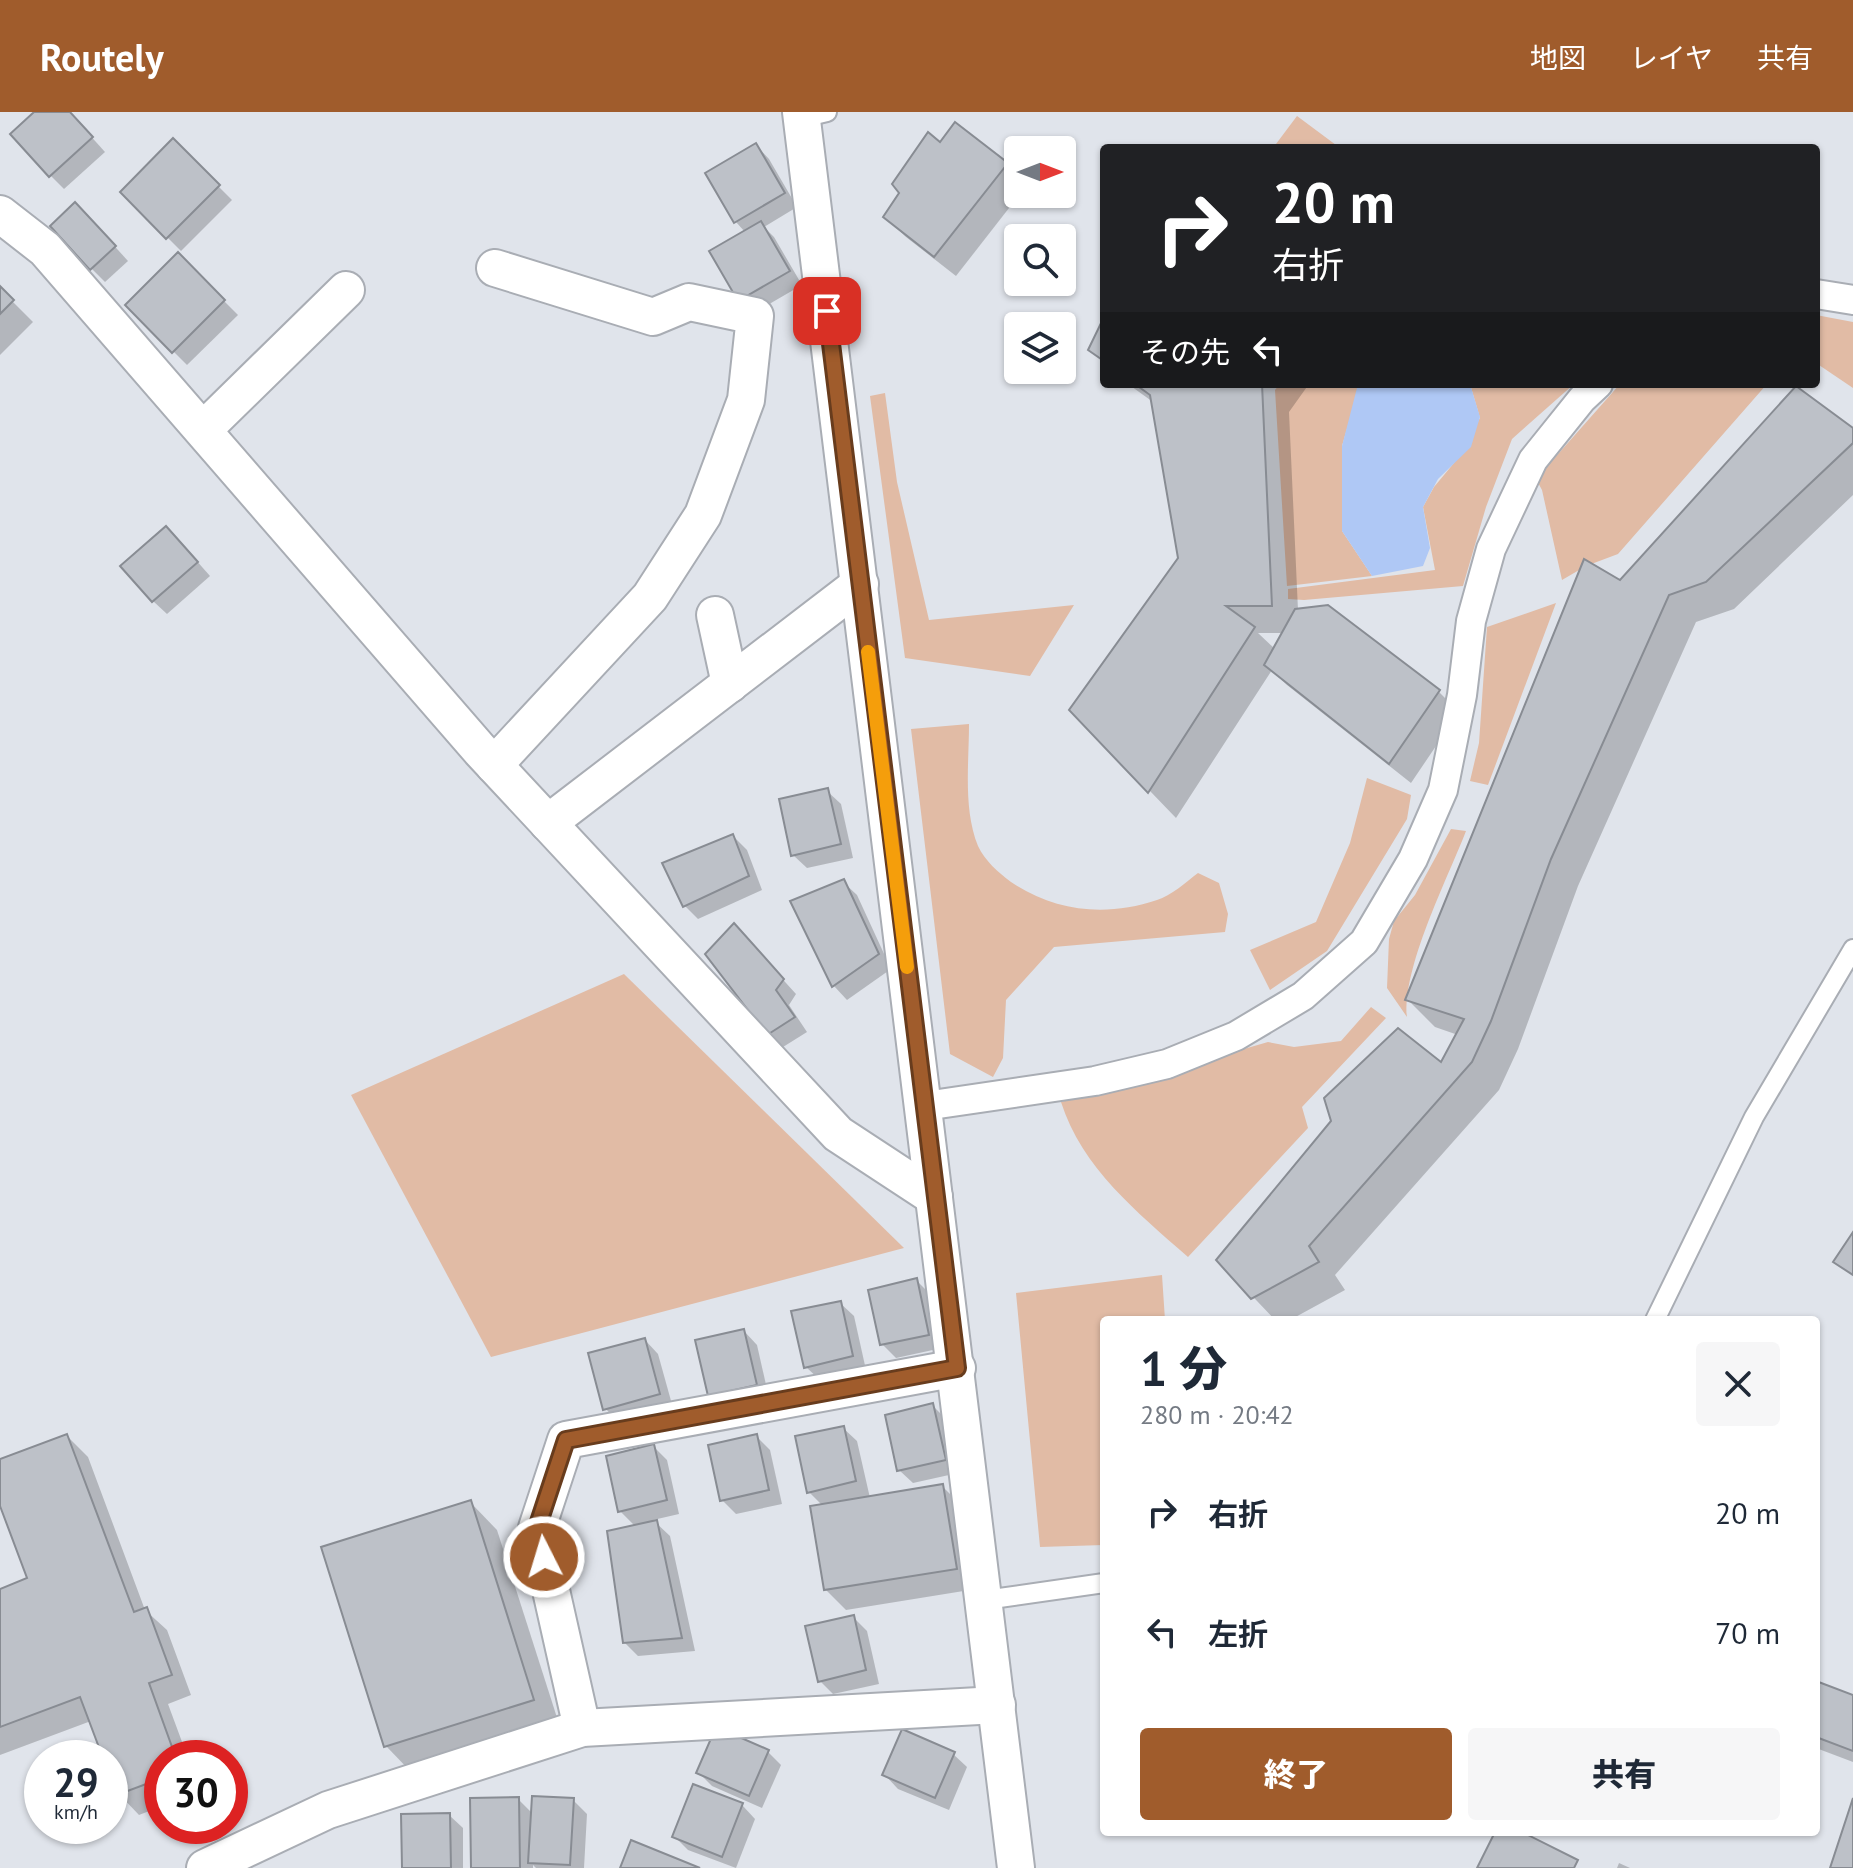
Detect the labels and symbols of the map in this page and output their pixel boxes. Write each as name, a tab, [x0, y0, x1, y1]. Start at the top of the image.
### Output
north arrow	[1004, 136, 1076, 208]
pin	[793, 277, 861, 345]
position arrow	[502, 1515, 586, 1599]
speed limit sign: 30	[144, 1740, 248, 1844]

